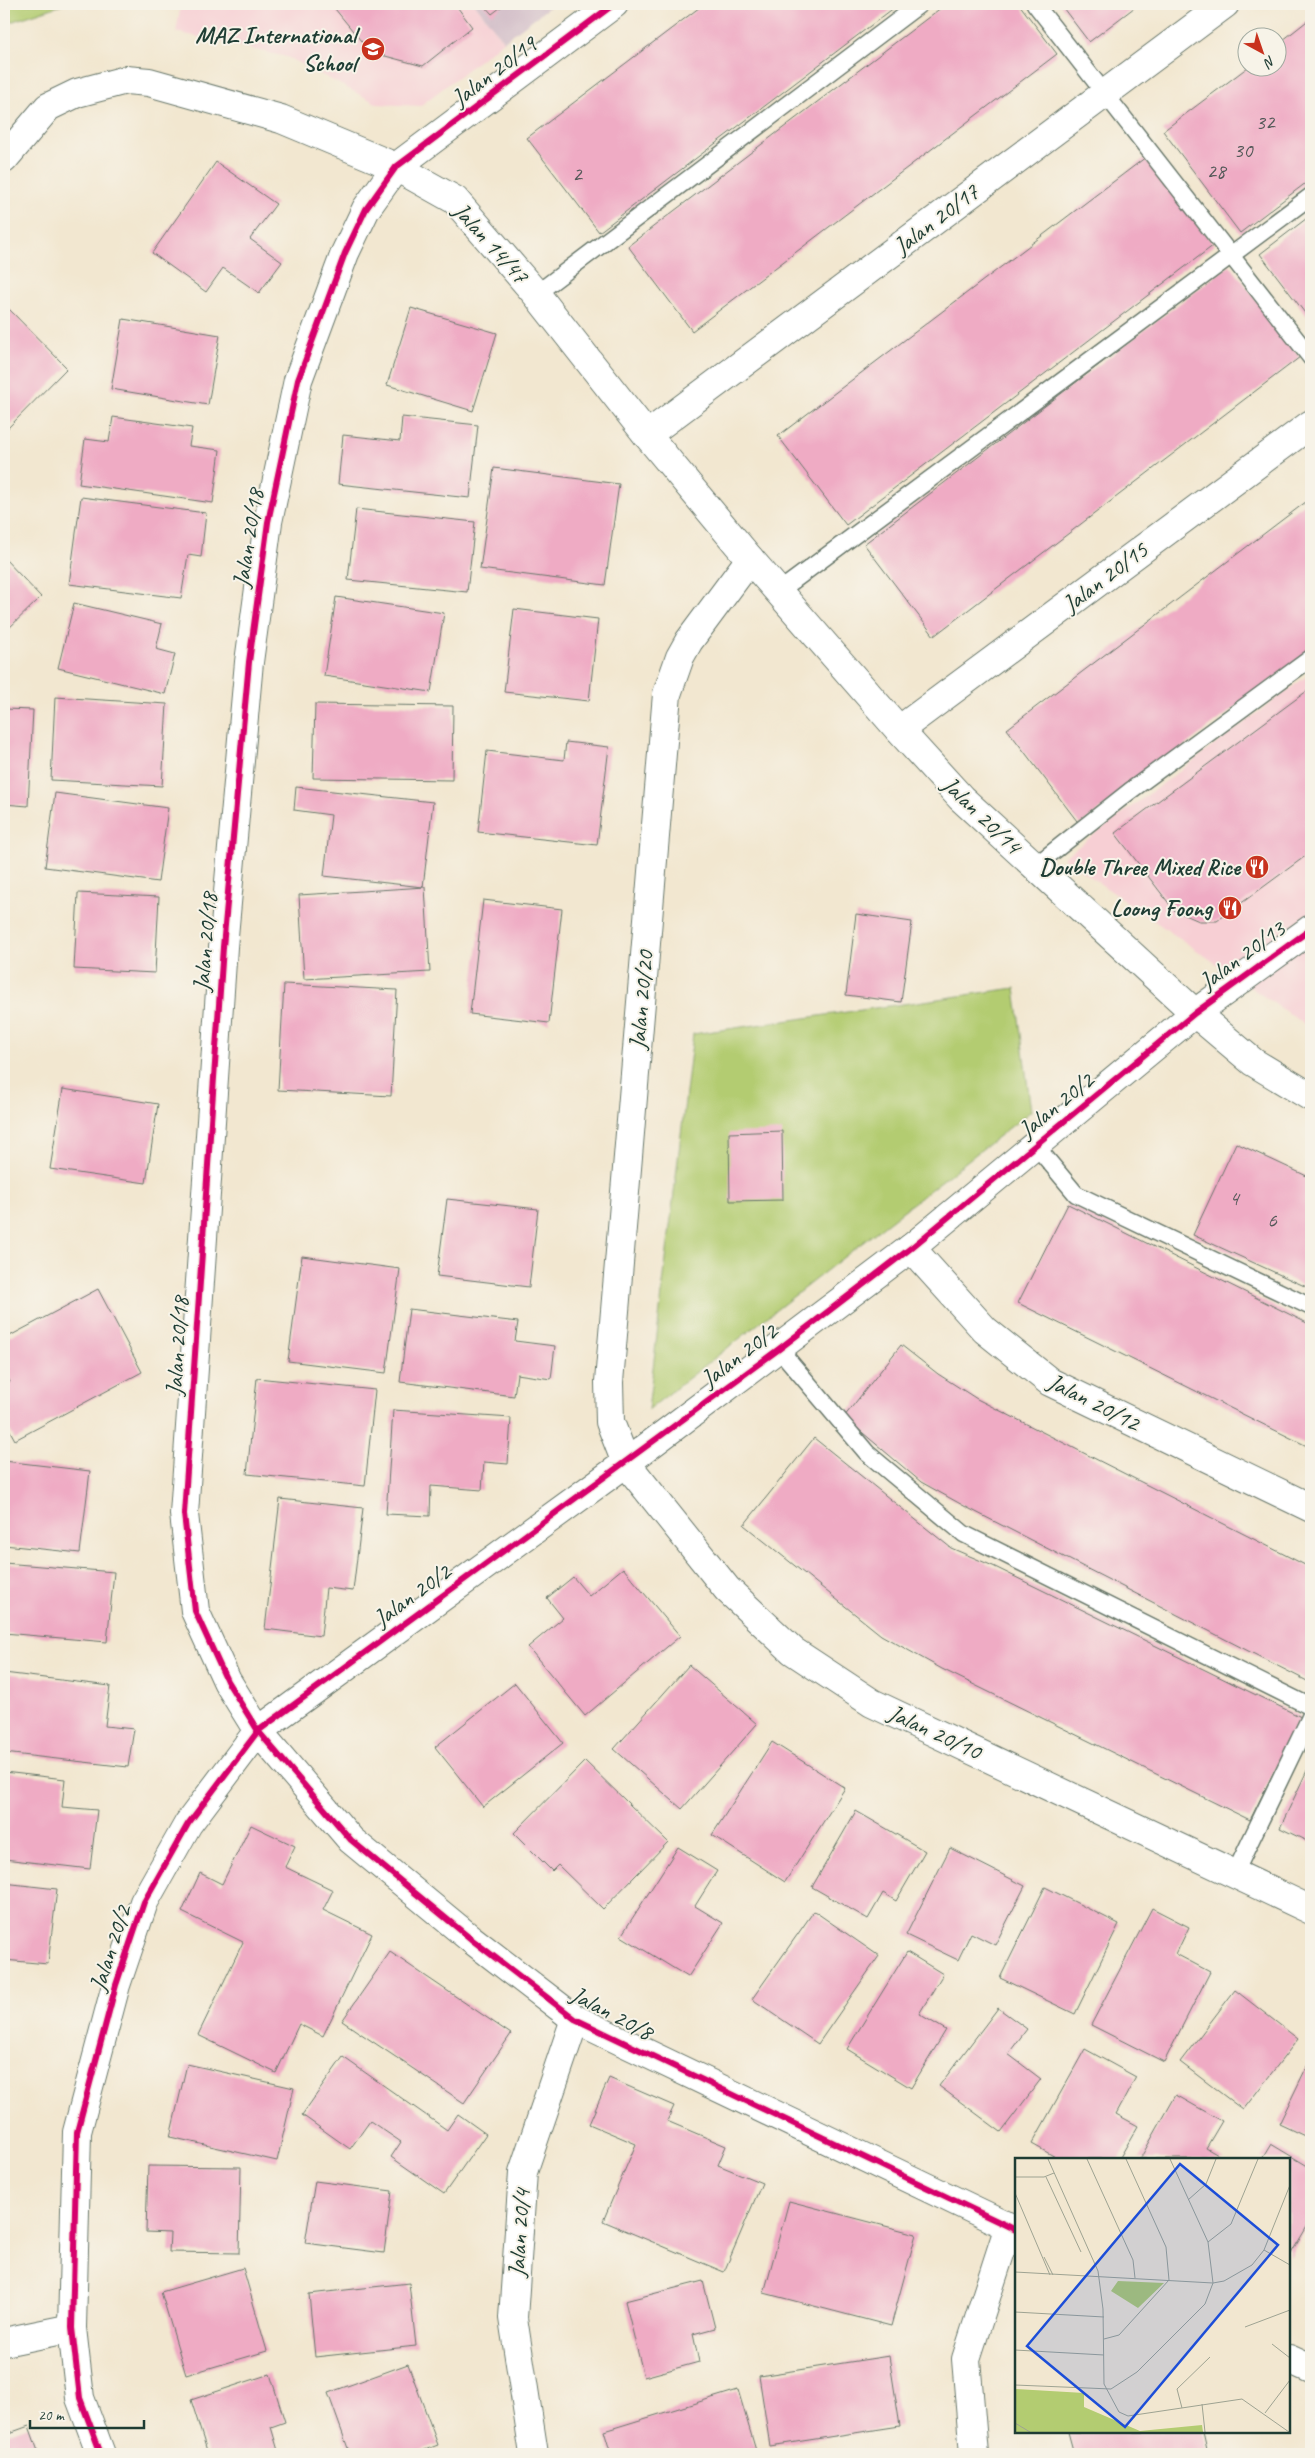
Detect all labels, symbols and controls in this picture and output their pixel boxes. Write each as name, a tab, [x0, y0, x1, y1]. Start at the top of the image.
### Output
place label: MAZ International School	[195, 20, 361, 78]
street label: Jalan 20/19	[445, 28, 544, 113]
north arrow	[1238, 28, 1288, 78]
school or university icon: MAZ International School	[360, 36, 386, 62]
text: N	[1259, 52, 1279, 72]
house number: 32	[1256, 109, 1276, 135]
house number: 30	[1234, 137, 1254, 163]
house number: 28	[1207, 158, 1228, 184]
house number: 2	[572, 161, 583, 187]
street label: Jalan 20/17	[887, 177, 986, 261]
street label: Jalan 14/47	[446, 195, 536, 291]
street label: Jalan 20/18	[225, 485, 271, 590]
street label: Jalan 20/15	[1056, 535, 1155, 619]
street label: Jalan 20/14	[935, 769, 1030, 862]
place label: Double Three Mixed Rice	[1039, 852, 1242, 882]
restaurant icon: Double Three Mixed Rice	[1244, 854, 1270, 880]
street label: Jalan 20/18	[186, 889, 224, 994]
place label: Loong Foong	[1111, 893, 1214, 923]
restaurant icon: Loong Foong	[1217, 895, 1243, 921]
street label: Jalan 20/13	[1192, 912, 1293, 997]
street label: Jalan 20/20	[622, 947, 660, 1052]
street label: Jalan 20/2	[1012, 1064, 1101, 1145]
house number: 4	[1229, 1185, 1241, 1211]
house number: 6	[1267, 1207, 1277, 1233]
street label: Jalan 20/18	[159, 1293, 196, 1397]
street label: Jalan 20/2	[694, 1315, 785, 1394]
street label: Jalan 20/12	[1042, 1366, 1147, 1439]
street label: Jalan 20/2	[367, 1556, 458, 1634]
street label: Jalan 20/10	[883, 1697, 988, 1767]
street label: Jalan 20/2	[82, 1899, 139, 1996]
street label: Jalan 20/8	[565, 1979, 660, 2048]
inset map	[1015, 2158, 1290, 2433]
street label: Jalan 20/4	[501, 2186, 537, 2279]
scale bar	[30, 2398, 144, 2430]
text: 20 m	[38, 2406, 65, 2425]

